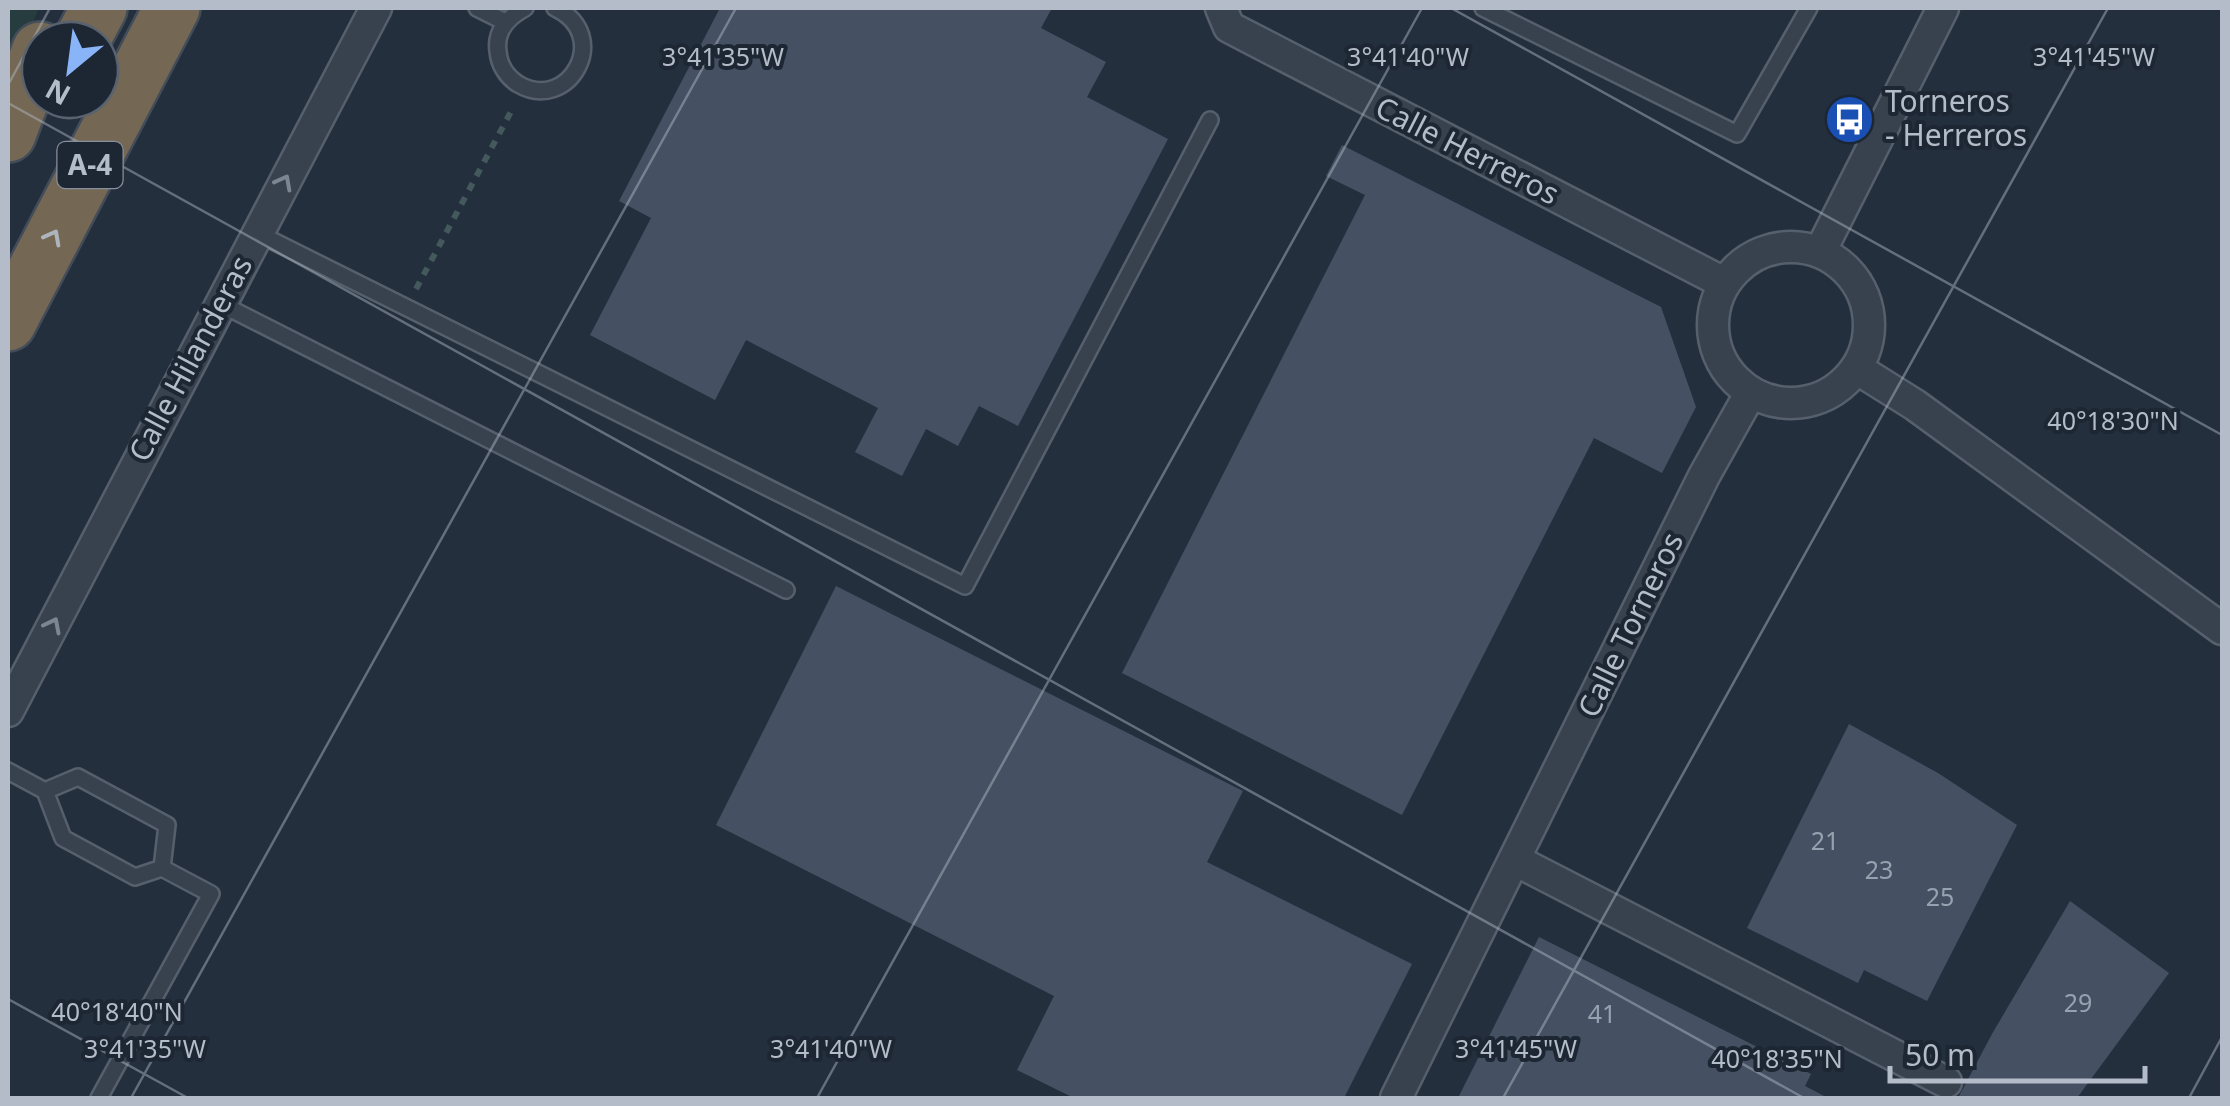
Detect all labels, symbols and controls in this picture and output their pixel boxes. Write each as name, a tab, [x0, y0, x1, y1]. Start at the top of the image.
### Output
north arrow	[20, 20, 120, 120]
text: 3°41'35"W	[662, 39, 784, 73]
text: 3°41'40"W	[1347, 39, 1469, 73]
text: 3°41'45"W	[2033, 39, 2155, 73]
text: N	[38, 71, 77, 115]
place label: Torneros - Herreros	[1885, 80, 2027, 155]
street label: Calle Herreros	[1369, 86, 1566, 213]
bus stop icon: Torneros - Herreros	[1824, 93, 1876, 145]
road number: A-4	[58, 142, 122, 188]
one-way arrow	[272, 174, 291, 192]
one-way arrow	[40, 229, 60, 248]
street label: Calle Hilanderas	[118, 248, 261, 468]
text: 40°18'30"N	[2047, 403, 2179, 437]
street label: Calle Torneros	[1567, 525, 1692, 724]
one-way arrow	[40, 617, 60, 635]
house number: 21	[1811, 823, 1839, 857]
house number: 23	[1865, 852, 1893, 886]
house number: 25	[1926, 879, 1954, 913]
house number: 29	[2064, 985, 2092, 1019]
text: 40°18'40"N	[51, 994, 183, 1028]
house number: 41	[1588, 996, 1616, 1030]
scale bar	[1890, 1021, 2145, 1083]
text: 3°41'35"W	[84, 1031, 206, 1065]
text: 3°41'40"W	[770, 1031, 892, 1065]
text: 3°41'45"W	[1455, 1031, 1577, 1065]
text: 50 m	[1905, 1034, 1975, 1075]
text: 40°18'35"N	[1711, 1041, 1843, 1075]

